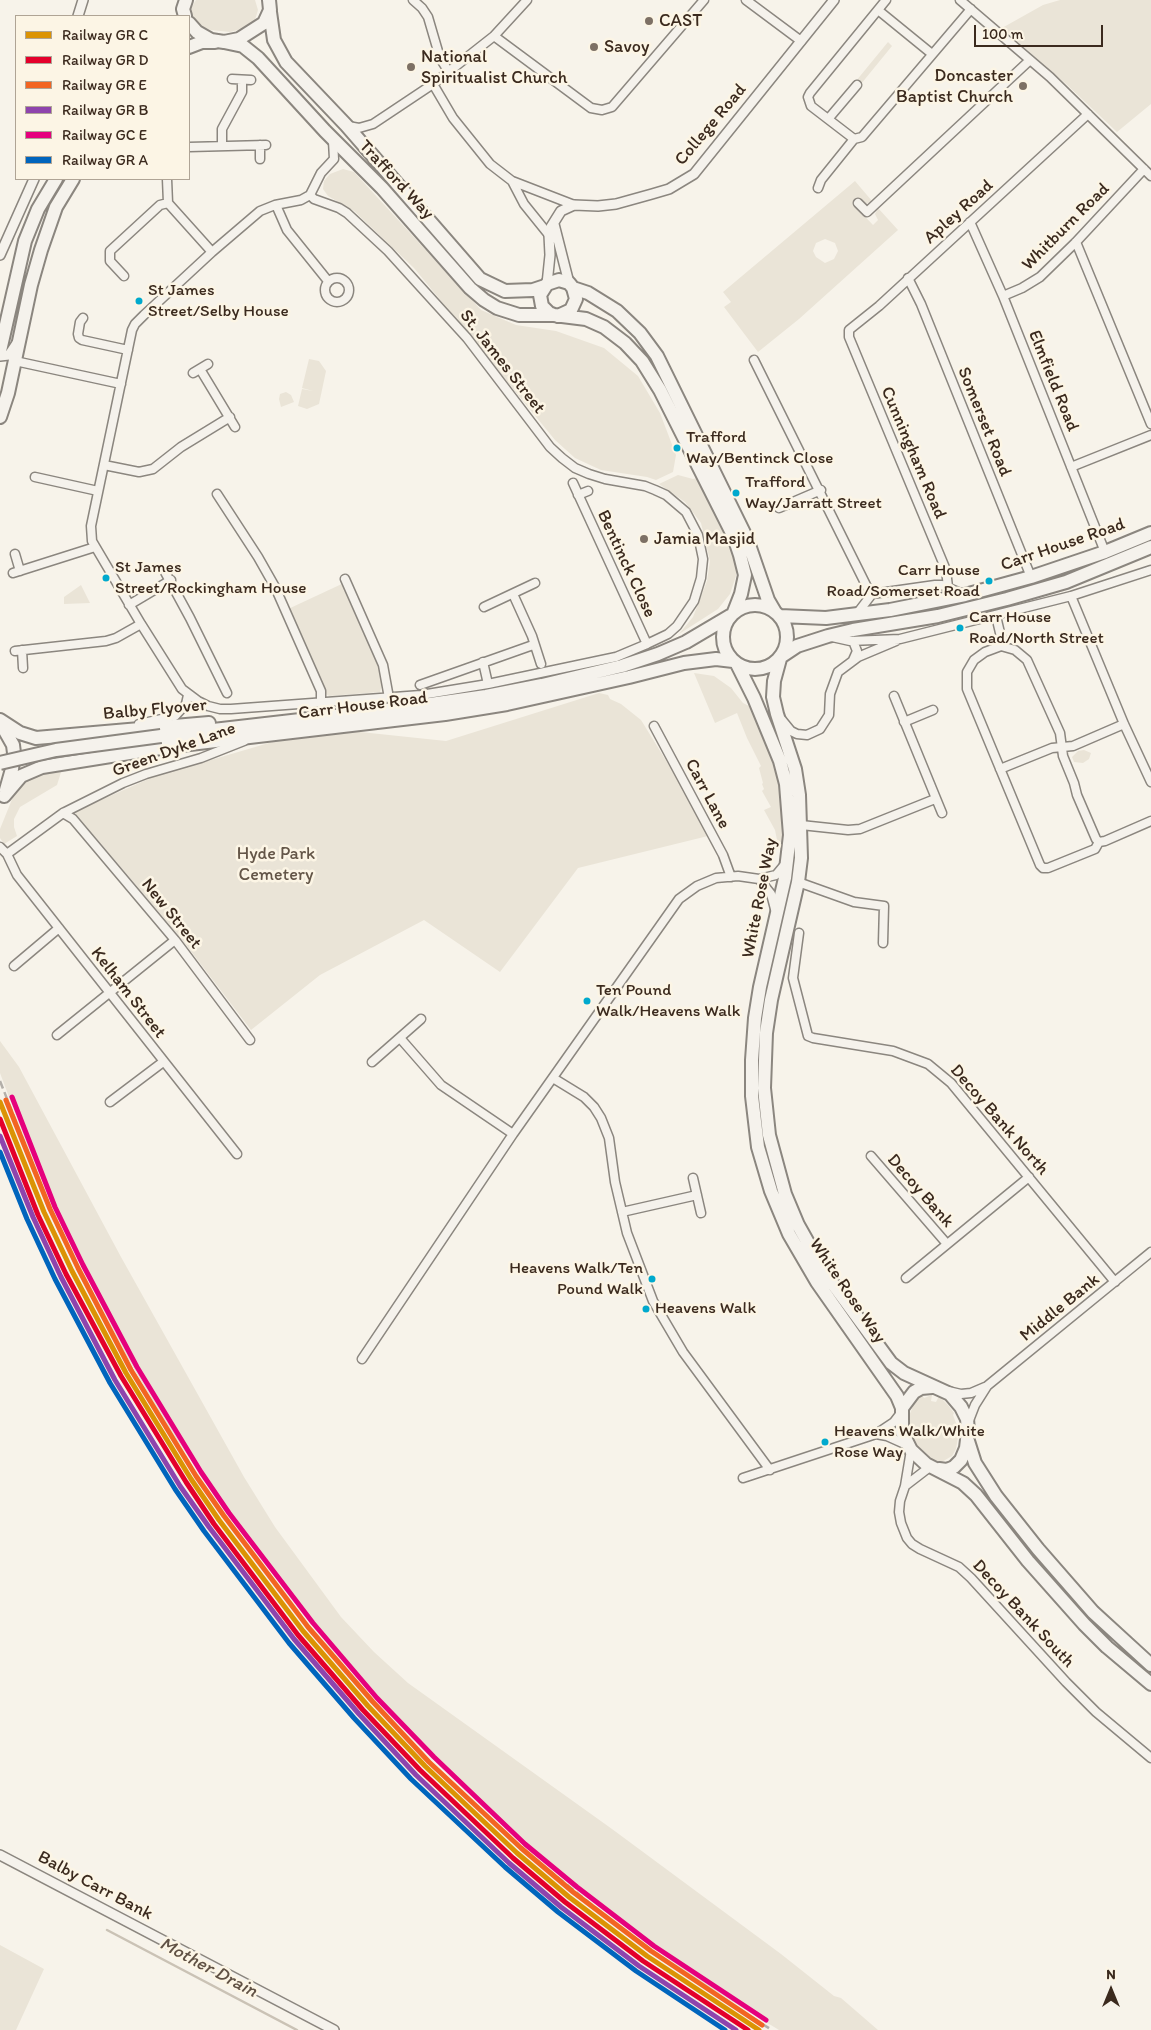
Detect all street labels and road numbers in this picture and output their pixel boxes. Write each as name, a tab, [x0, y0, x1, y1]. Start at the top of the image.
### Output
street label: College Road	[671, 80, 751, 170]
street label: Trafford Way	[354, 136, 438, 224]
street label: Apley Road	[920, 175, 998, 249]
street label: Whitburn Road	[1018, 179, 1114, 275]
street label: St. James Street	[455, 306, 549, 418]
street label: Elmfield Road	[1023, 327, 1083, 435]
street label: Somerset Road	[952, 364, 1016, 480]
street label: Cunningham Road	[875, 384, 951, 522]
street label: Bentinck Close	[592, 507, 660, 621]
street label: Carr House Road	[998, 514, 1128, 576]
street label: Carr House Road	[297, 687, 429, 725]
street label: Balby Flyover	[102, 695, 208, 725]
street label: Green Dyke Lane	[109, 718, 239, 782]
street label: Carr Lane	[680, 755, 734, 833]
street label: White Rose Way	[738, 836, 782, 960]
street label: New Street	[136, 874, 206, 954]
street label: Kelham Street	[86, 943, 170, 1043]
street label: Decoy Bank North	[945, 1060, 1053, 1180]
street label: Decoy Bank	[882, 1150, 958, 1232]
street label: White Rose Way	[804, 1234, 890, 1348]
street label: Middle Bank	[1016, 1269, 1104, 1347]
street label: Decoy Bank South	[967, 1555, 1079, 1673]
street label: Balby Carr Bank	[34, 1847, 156, 1925]

